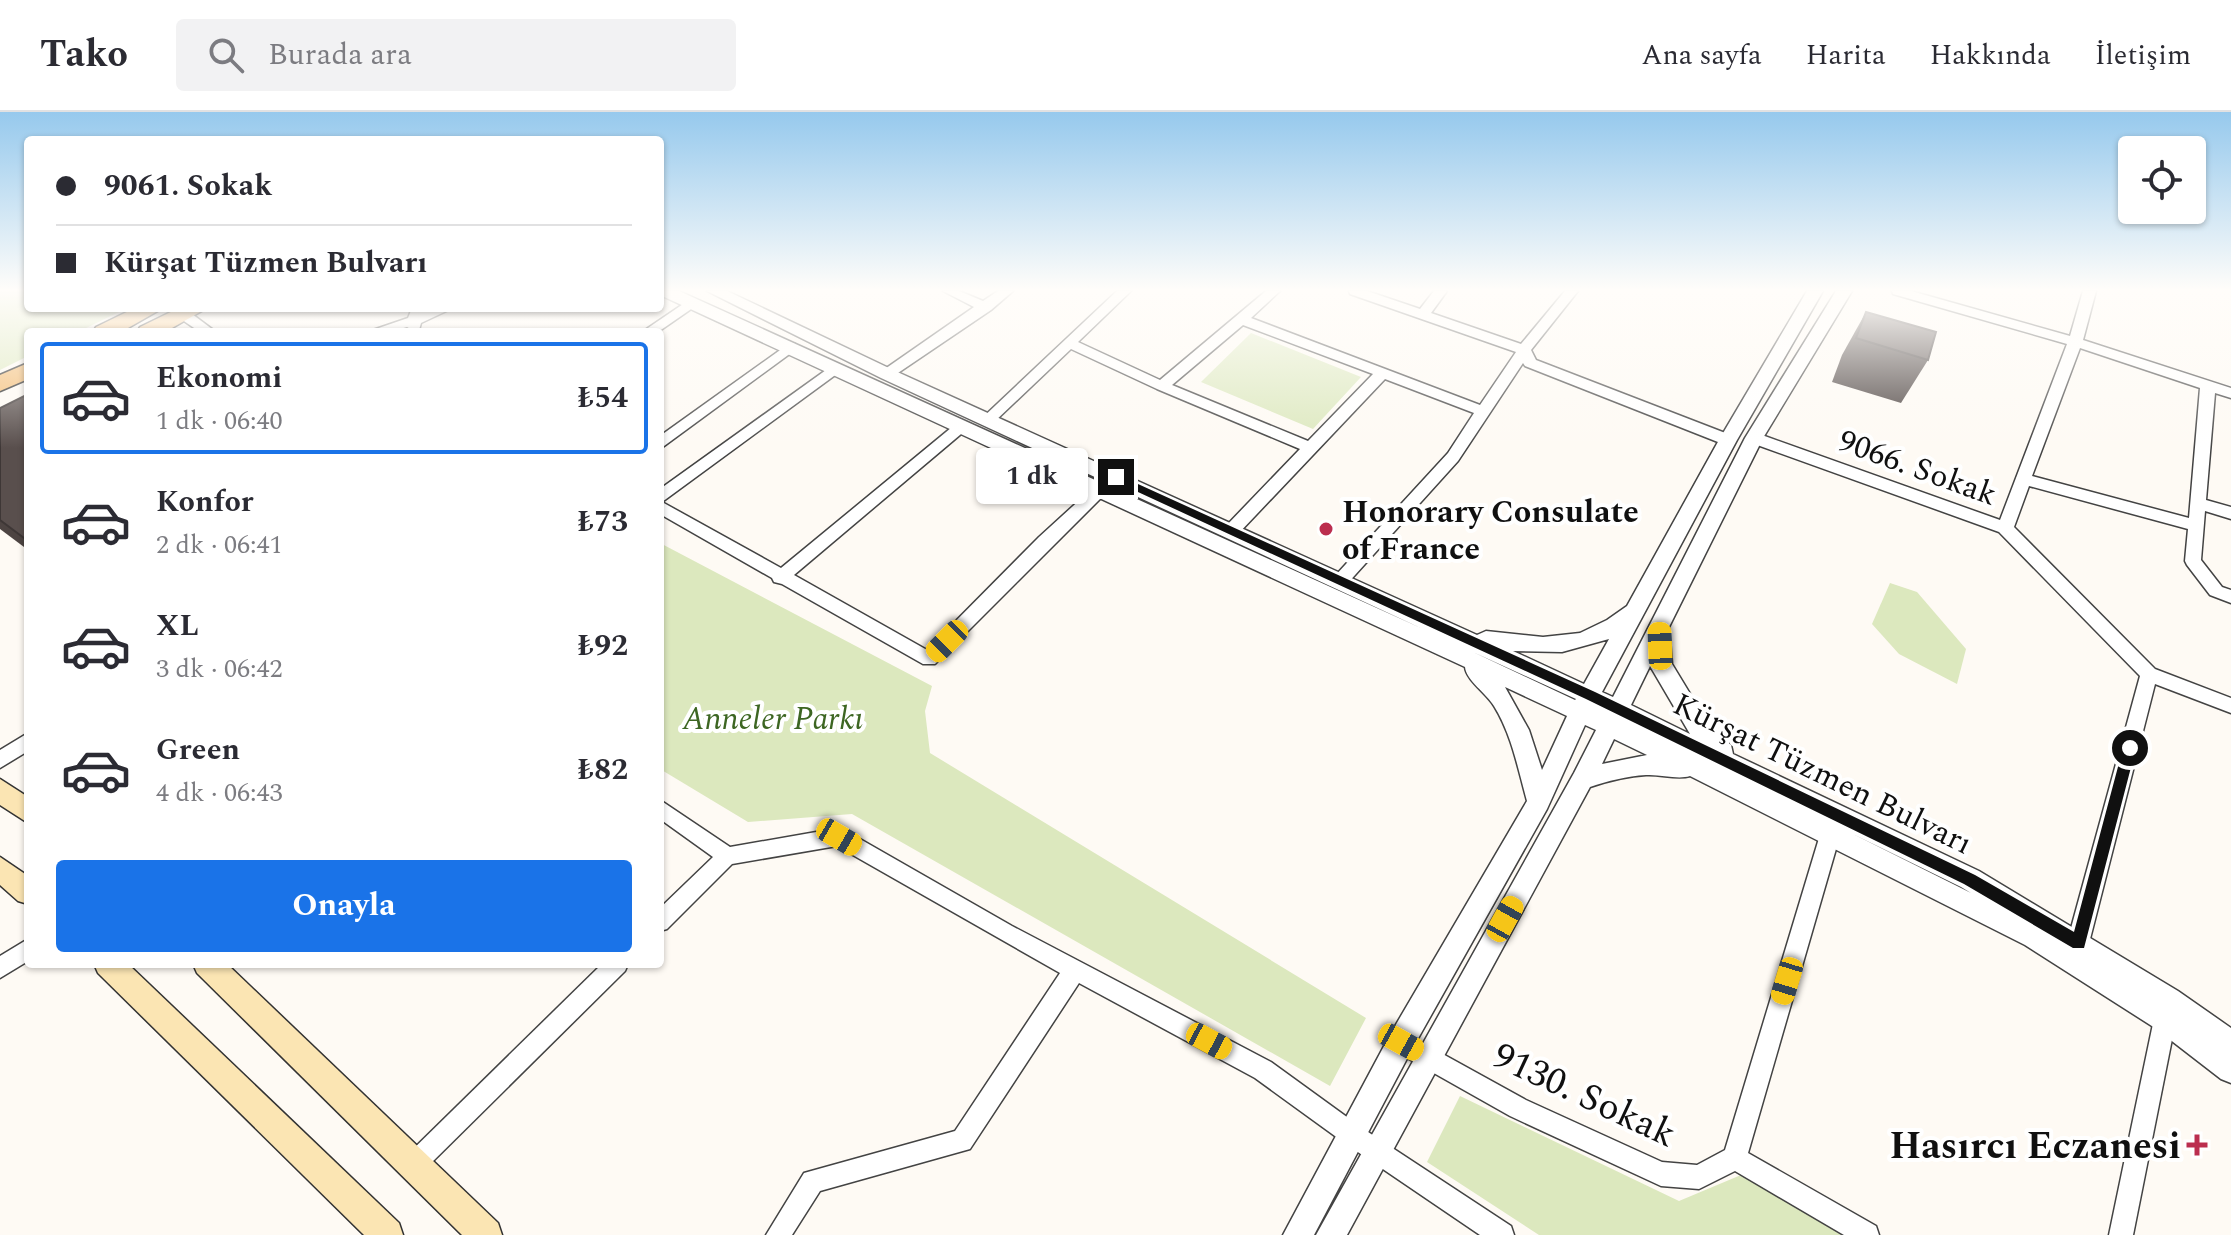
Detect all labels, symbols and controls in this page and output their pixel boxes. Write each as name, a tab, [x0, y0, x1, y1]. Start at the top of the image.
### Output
search box	[176, 19, 736, 91]
text: Tako	[40, 26, 128, 84]
text: Burada ara	[268, 32, 412, 78]
icon: search	[204, 33, 248, 77]
text: Ana sayfa	[1642, 34, 1762, 77]
text: Harita	[1806, 34, 1886, 77]
text: Hakkında	[1930, 34, 2051, 77]
text: İletişim	[2095, 34, 2191, 77]
map controls	[2118, 136, 2206, 224]
button: locate	[2118, 136, 2206, 224]
text: 9061. Sokak	[104, 163, 272, 209]
text: Kürşat Tüzmen Bulvarı	[104, 240, 427, 286]
text: Ekonomi	[156, 355, 282, 401]
icon: car	[60, 362, 132, 434]
text: ₺54	[578, 375, 628, 421]
text: 1 dk · 06:40	[156, 401, 283, 441]
street label: 9066. Sokak	[1831, 417, 2004, 520]
callout: 1 dk	[976, 449, 1088, 505]
text: 1 dk	[1006, 456, 1058, 496]
route end	[1098, 459, 1134, 495]
text: Konfor	[156, 479, 254, 525]
icon: car	[60, 486, 132, 558]
place label: Honorary Consulate of France	[1342, 488, 1639, 574]
text: ₺73	[578, 499, 628, 545]
marker: Honorary Consulate of France	[1317, 520, 1335, 538]
text: 2 dk · 06:41	[156, 525, 283, 565]
text: XL	[156, 603, 199, 649]
icon: car	[60, 610, 132, 682]
car	[922, 616, 972, 666]
car	[1647, 622, 1673, 670]
text: ₺92	[578, 623, 628, 669]
text: 3 dk · 06:42	[156, 649, 283, 689]
street label: Kürşat Tüzmen Bulvarı	[1664, 680, 1980, 868]
park label: Anneler Parkı	[681, 695, 864, 744]
text: Green	[156, 727, 240, 773]
route start	[2112, 730, 2148, 766]
icon: car	[60, 734, 132, 806]
text: ₺82	[578, 747, 628, 793]
text: 4 dk · 06:43	[156, 773, 283, 813]
car	[812, 815, 866, 859]
button: Onayla	[56, 860, 632, 952]
car	[1483, 892, 1527, 946]
car	[1769, 955, 1805, 1007]
car	[1182, 1019, 1236, 1063]
car	[1374, 1020, 1428, 1064]
street label: 9130. Sokak	[1483, 1028, 1686, 1164]
place label: Hasırcı Eczanesi	[1889, 1118, 2181, 1176]
marker: Hasırcı Eczanesi	[2188, 1136, 2206, 1154]

